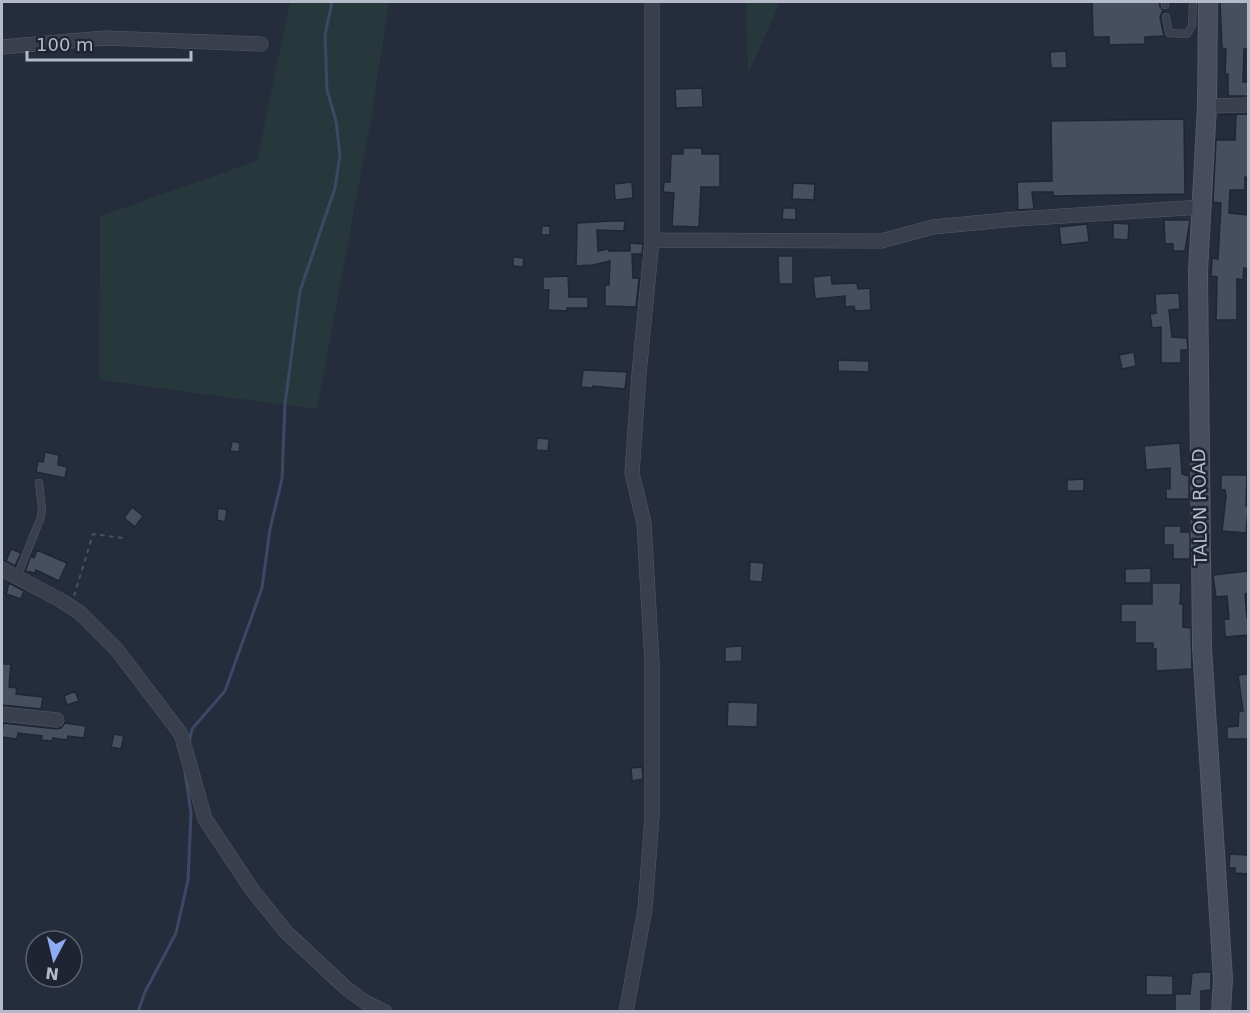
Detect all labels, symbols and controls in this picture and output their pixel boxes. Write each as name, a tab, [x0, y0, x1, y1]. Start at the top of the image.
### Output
scale bar	[27, 24, 190, 62]
text: 100 m	[36, 34, 94, 55]
street label: TALON ROAD	[1188, 448, 1211, 567]
north arrow	[24, 929, 84, 989]
text: N	[44, 963, 60, 984]

